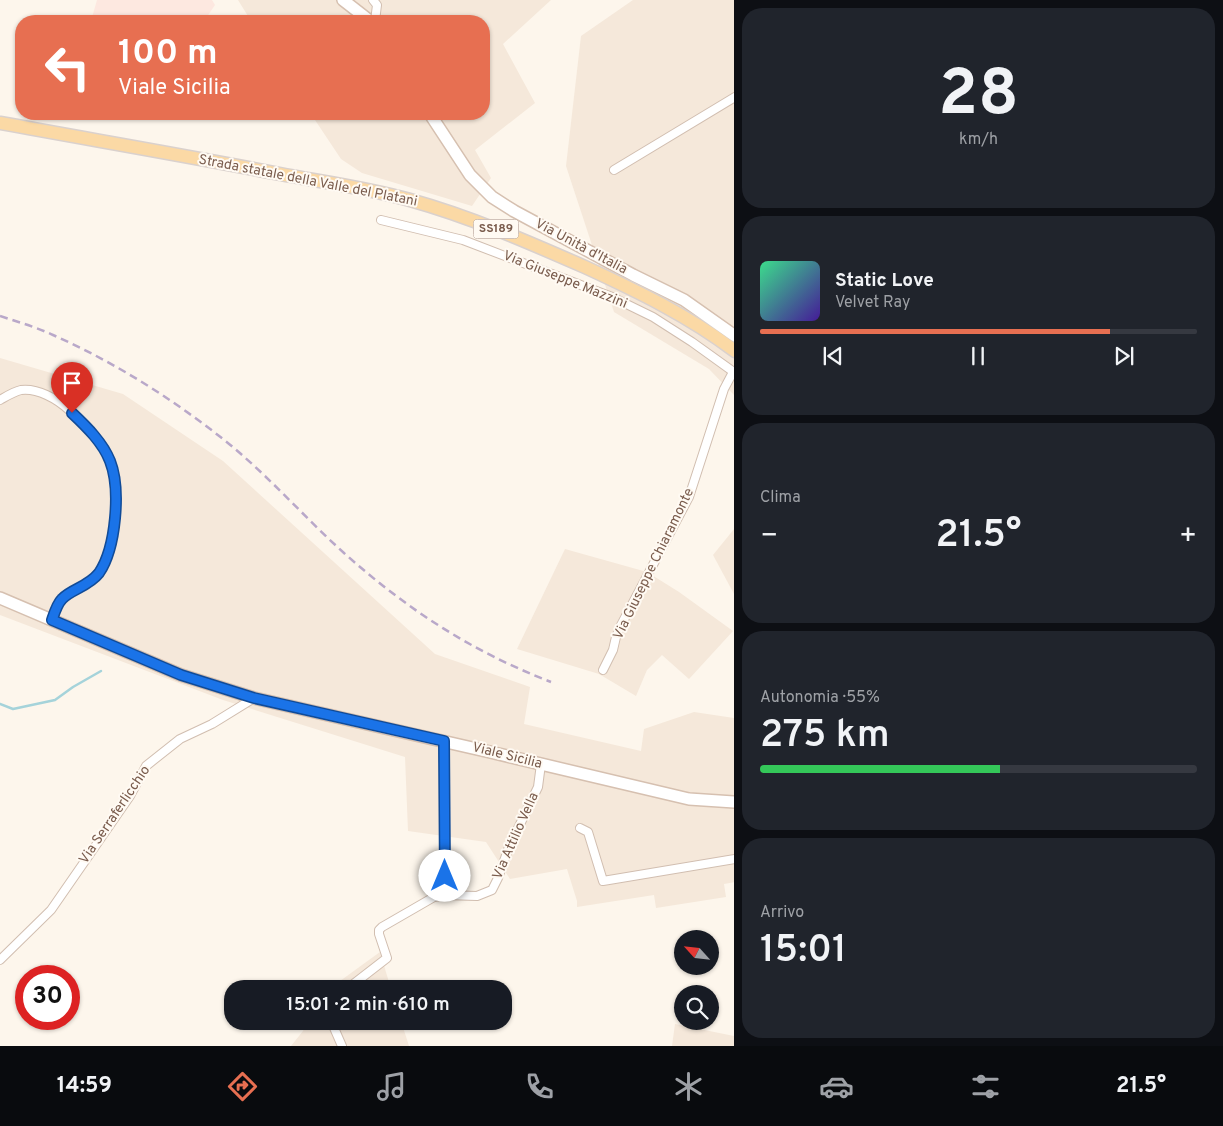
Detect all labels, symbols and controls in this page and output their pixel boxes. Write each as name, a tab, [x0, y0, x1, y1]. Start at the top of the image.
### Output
text: 100 m	[118, 32, 218, 76]
icon: left	[35, 35, 100, 100]
text: 28	[938, 56, 1019, 138]
text: Viale Sicilia	[118, 75, 231, 102]
text: km/h	[959, 130, 998, 150]
street label: Strada statale della Valle del Platani	[197, 151, 419, 211]
street label: Via Unità d'Italia	[532, 216, 630, 278]
road number: SS189	[474, 220, 518, 238]
street label: Via Giuseppe Mazzini	[500, 247, 630, 313]
text: Static Love	[835, 269, 934, 293]
text: Velvet Ray	[835, 293, 910, 313]
icon: previous	[819, 342, 847, 370]
icon: pause	[964, 342, 992, 370]
icon: next	[1110, 342, 1138, 370]
pin	[51, 362, 93, 413]
icon: arrive	[58, 369, 86, 397]
street label: Via Giuseppe Chiaramonte	[610, 486, 698, 642]
text: Clima	[760, 488, 801, 508]
text: 21.5°	[935, 512, 1022, 561]
text: −	[760, 519, 778, 555]
text: +	[1179, 519, 1197, 555]
text: Autonomia · 55%	[760, 688, 880, 708]
text: 275 km	[760, 712, 890, 761]
street label: Viale Sicilia	[470, 739, 544, 773]
street label: Via Serraferlicchio	[76, 762, 154, 867]
street label: Via Attilio Vella	[489, 790, 543, 882]
position arrow	[418, 849, 470, 901]
text: Arrivo	[760, 903, 804, 923]
text: 15:01	[760, 927, 847, 976]
north arrow	[674, 930, 719, 975]
map controls	[674, 930, 719, 1030]
speed limit sign: 30	[15, 965, 80, 1030]
button: search	[674, 985, 719, 1030]
text: 15:01 · 2 min · 610 m	[286, 993, 450, 1017]
icon: directions	[225, 1069, 260, 1104]
icon: music	[374, 1069, 409, 1104]
icon: phone	[522, 1069, 557, 1104]
icon: climate	[671, 1069, 706, 1104]
icon: car	[819, 1069, 854, 1104]
icon: filters	[968, 1069, 1003, 1104]
text: 14:59	[57, 1073, 112, 1100]
text: 21.5°	[1116, 1073, 1166, 1100]

